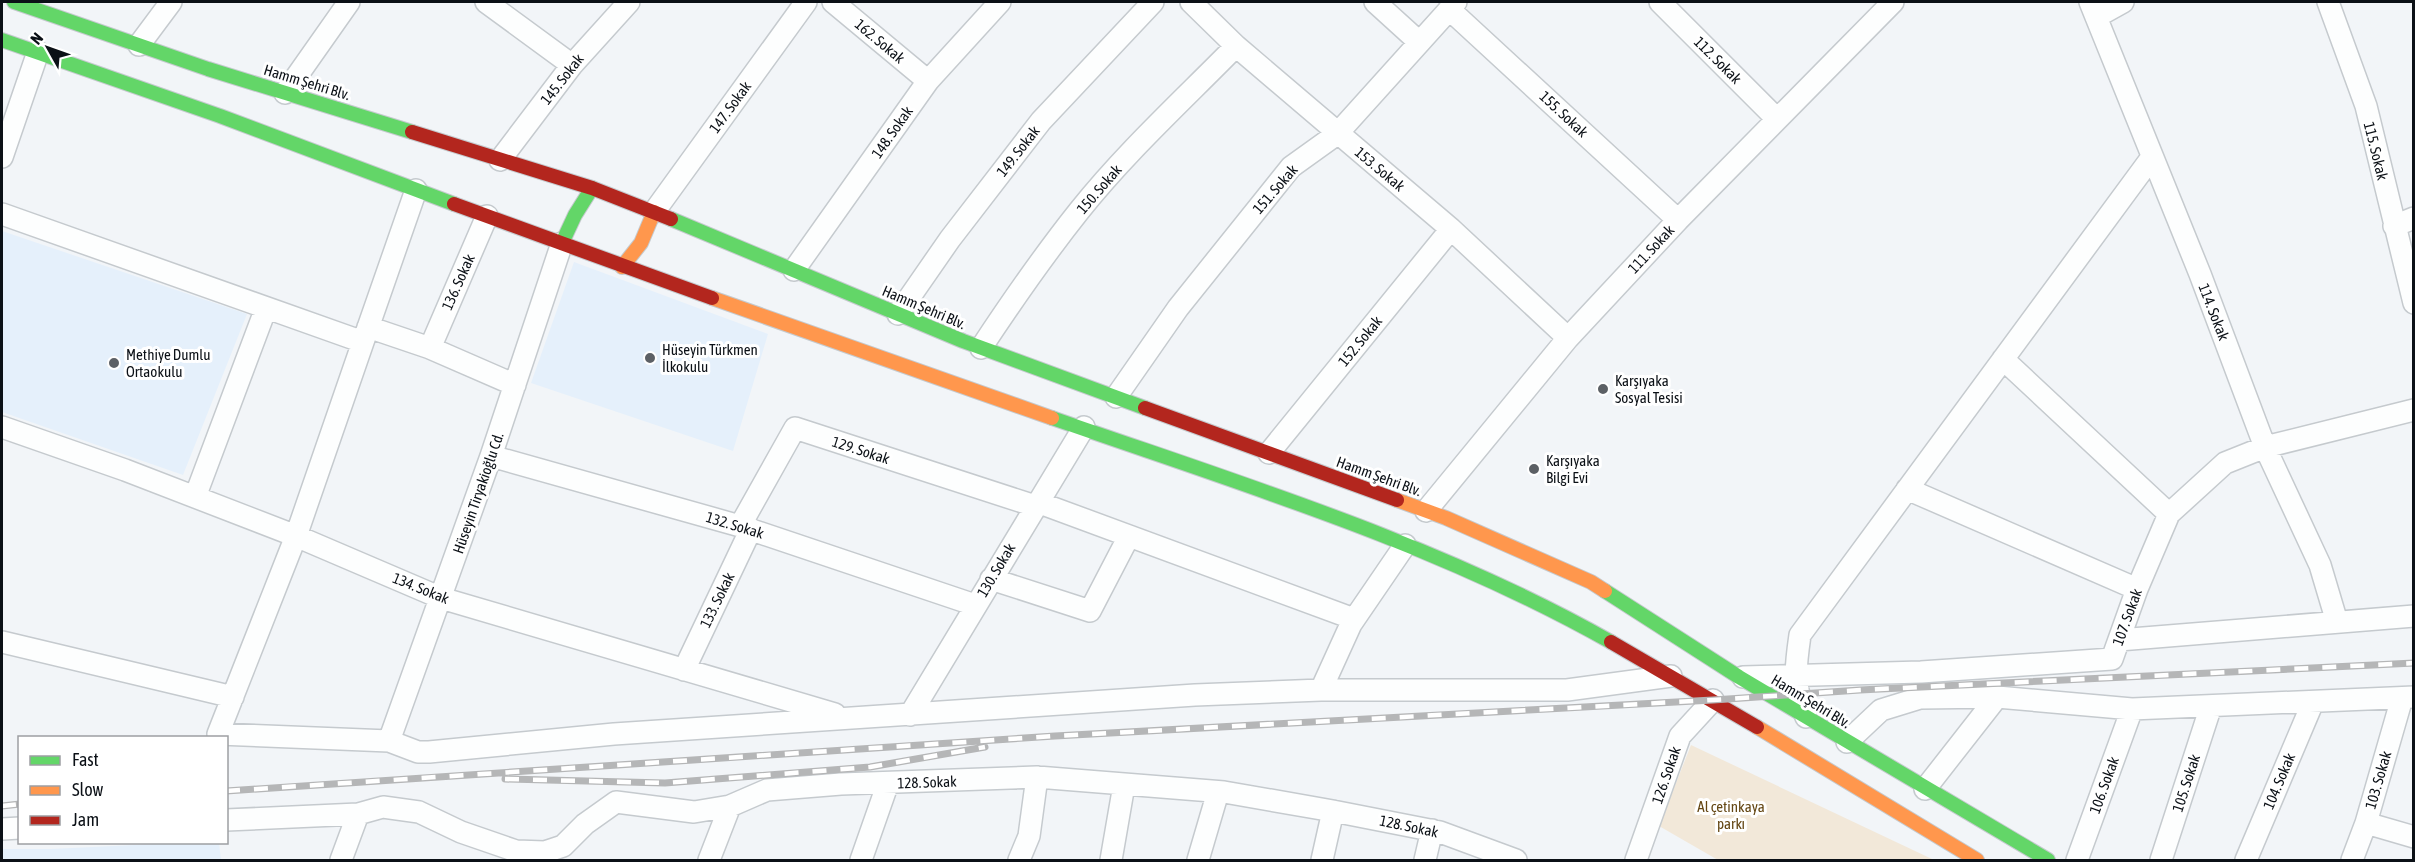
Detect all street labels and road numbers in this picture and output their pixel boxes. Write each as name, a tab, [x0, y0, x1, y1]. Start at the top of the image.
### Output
street label: 162. Sokak	[852, 15, 909, 67]
street label: 112. Sokak	[1691, 33, 1745, 87]
street label: 145. Sokak	[537, 50, 587, 108]
street label: Hamm Şehri Blv.	[262, 61, 352, 103]
street label: 147. Sokak	[706, 78, 755, 136]
street label: 155. Sokak	[1536, 88, 1592, 141]
street label: 148. Sokak	[868, 102, 916, 161]
street label: 115. Sokak	[2361, 120, 2392, 182]
street label: 149. Sokak	[993, 122, 1043, 180]
street label: 153. Sokak	[1352, 143, 1409, 195]
street label: 150. Sokak	[1073, 161, 1125, 217]
street label: 151. Sokak	[1249, 161, 1301, 217]
street label: 111. Sokak	[1625, 221, 1678, 277]
street label: 136. Sokak	[438, 251, 478, 313]
street label: 114. Sokak	[2195, 281, 2233, 343]
street label: Hamm Şehri Blv.	[880, 282, 969, 332]
street label: 152. Sokak	[1335, 312, 1386, 369]
street label: Hüseyin Tiryakioğlu Cd.	[449, 430, 507, 556]
street label: 129. Sokak	[830, 433, 892, 467]
street label: Hamm Şehri Blv.	[1334, 453, 1424, 499]
street label: 132. Sokak	[704, 508, 766, 542]
street label: 130. Sokak	[973, 540, 1019, 600]
street label: 134. Sokak	[390, 569, 452, 607]
street label: 133. Sokak	[696, 569, 738, 630]
street label: 107. Sokak	[2109, 586, 2145, 648]
street label: Hamm Şehri Blv.	[1768, 671, 1854, 731]
street label: 126. Sokak	[1648, 744, 1684, 806]
street label: 103. Sokak	[2362, 749, 2394, 811]
street label: 104. Sokak	[2260, 750, 2299, 812]
street label: 105. Sokak	[2169, 752, 2203, 814]
street label: 106. Sokak	[2086, 754, 2122, 816]
street label: 128. Sokak	[897, 772, 957, 792]
street label: 128. Sokak	[1378, 812, 1440, 841]

